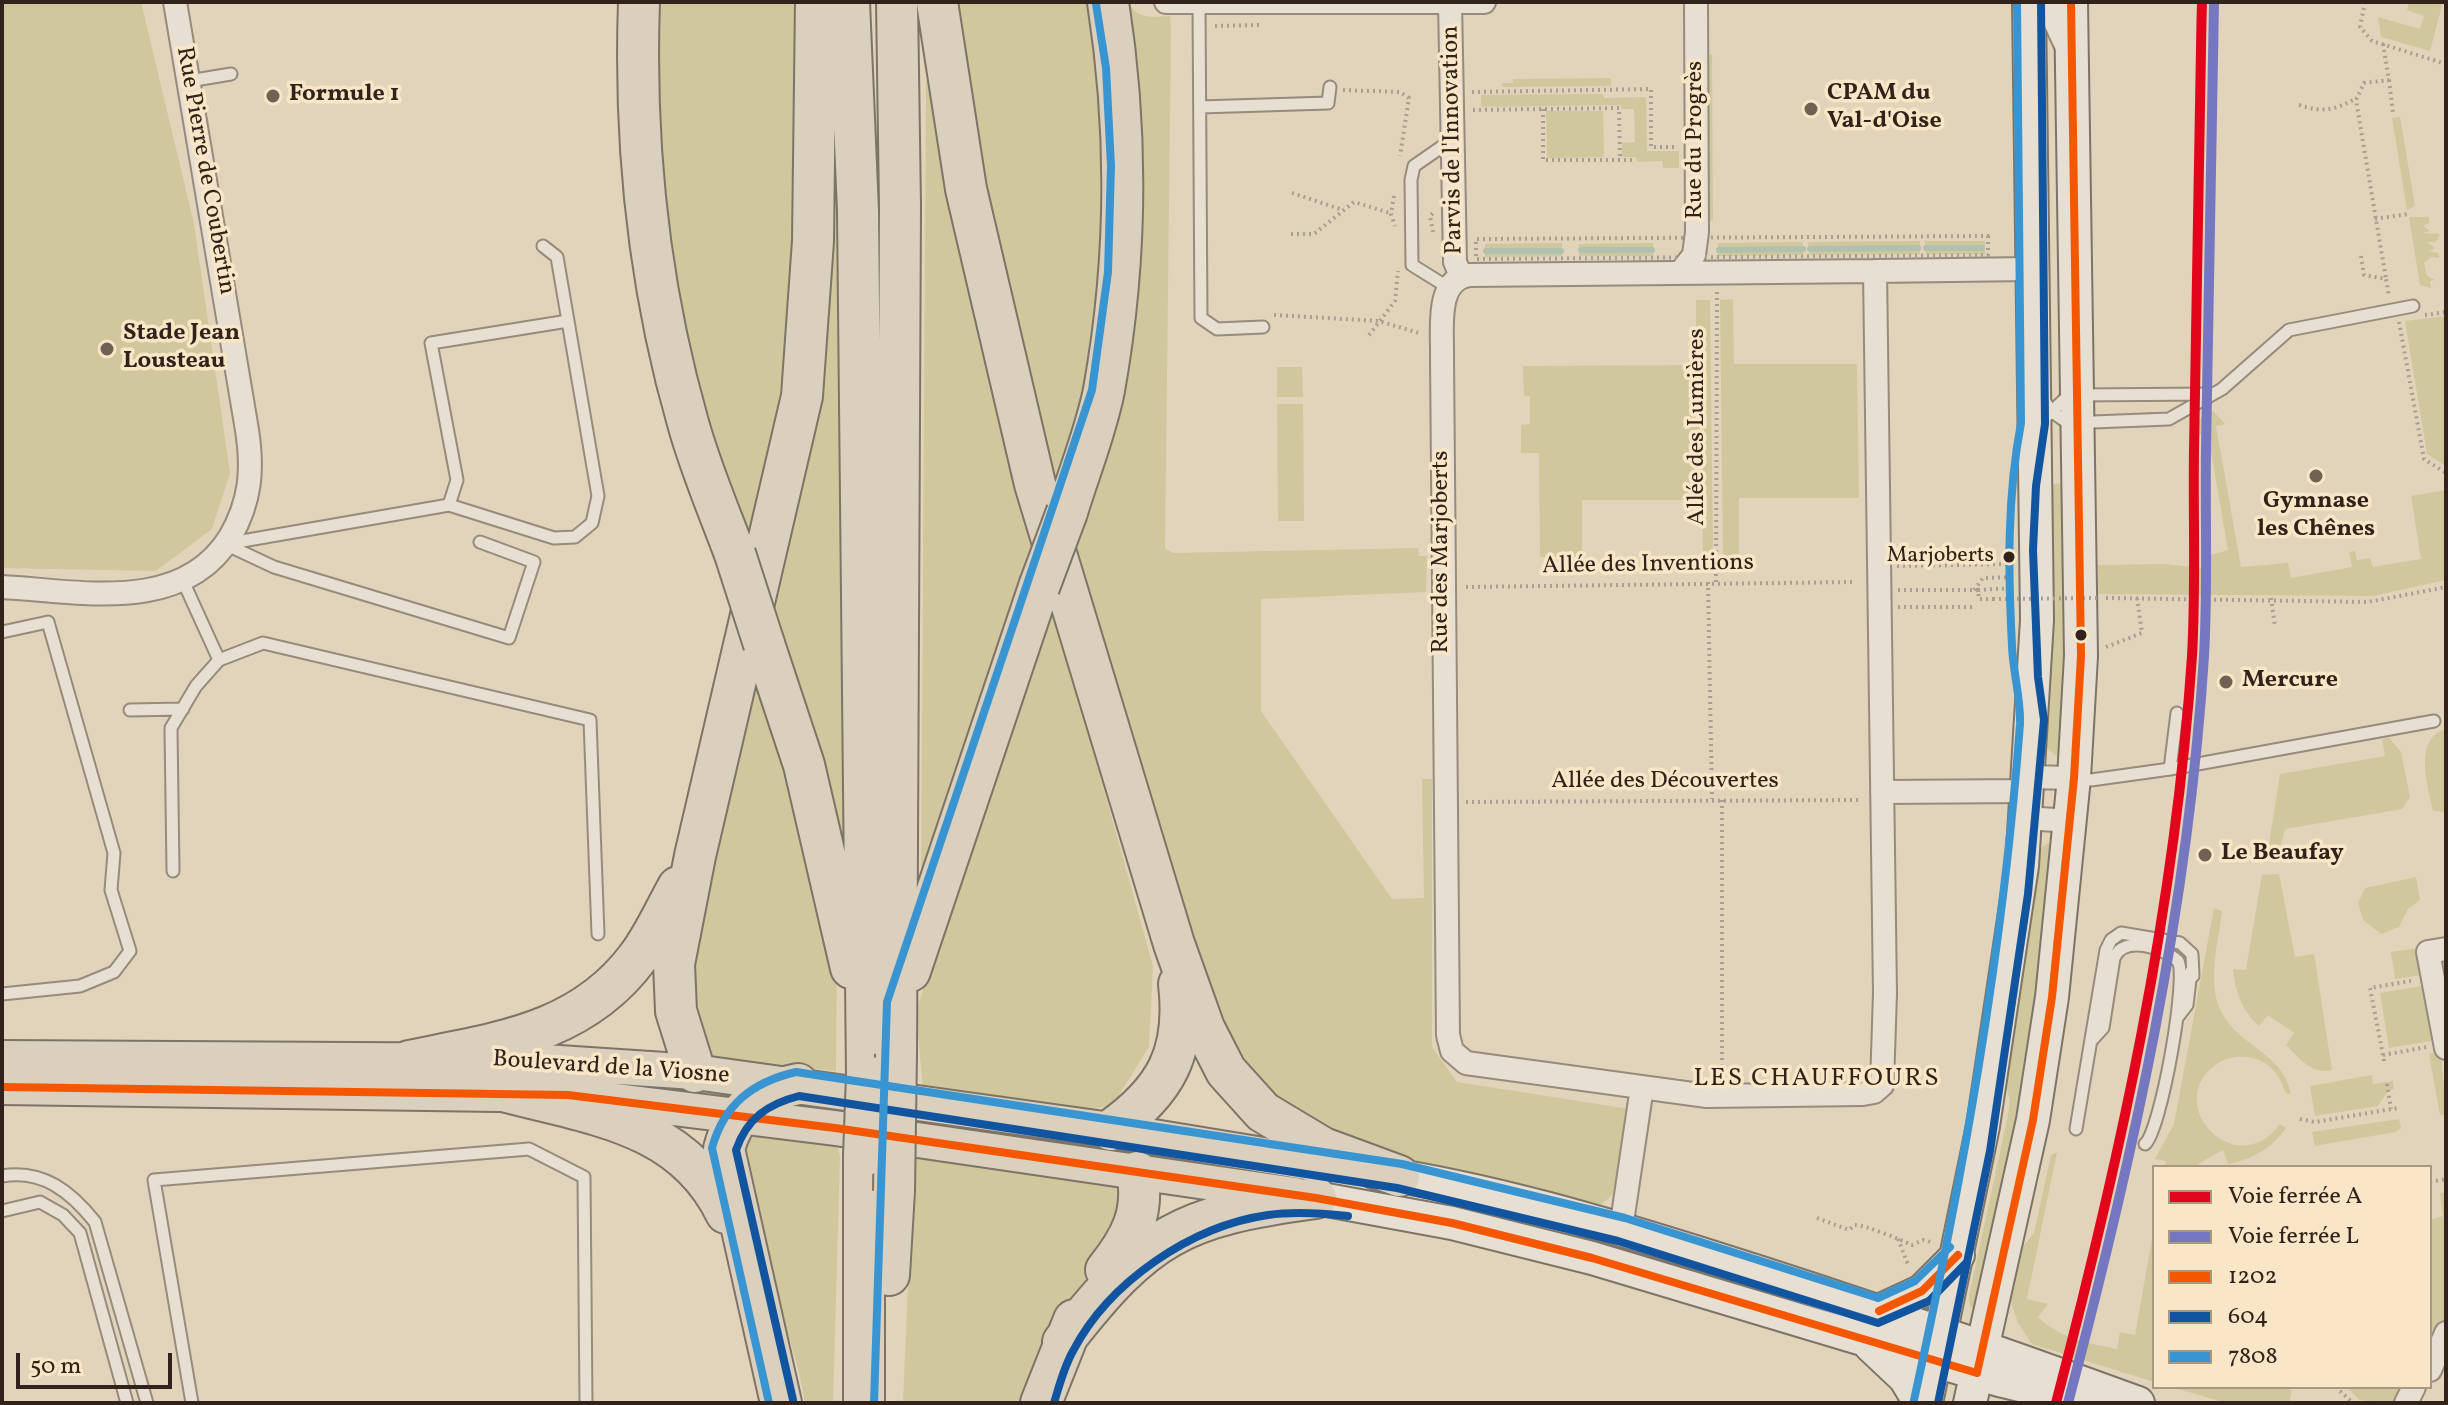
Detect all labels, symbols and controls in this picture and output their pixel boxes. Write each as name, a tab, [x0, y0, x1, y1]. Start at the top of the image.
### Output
street label: Parvis de l'Innovation	[1438, 25, 1470, 255]
street label: Rue Pierre de Coubertin	[168, 45, 240, 297]
street label: Rue du Progrès	[1683, 61, 1711, 219]
place label: CPAM du Val-d'Oise	[1827, 81, 1942, 137]
place label: Formule 1	[289, 82, 399, 110]
marker: Formule 1	[264, 87, 282, 105]
marker: CPAM du Val-d'Oise	[1802, 100, 1820, 118]
place label: Stade Jean Lousteau	[123, 321, 240, 377]
street label: Allée des Lumières	[1685, 328, 1713, 526]
marker: Stade Jean Lousteau	[98, 340, 116, 358]
street label: Rue des Marjoberts	[1429, 450, 1457, 654]
marker: Gymnase les Chênes	[2307, 467, 2325, 485]
place label: Gymnase les Chênes	[2257, 489, 2375, 545]
place label: Marjoberts	[1887, 544, 1994, 570]
marker: Marjoberts	[2001, 549, 2017, 565]
street label: Allée des Inventions	[1542, 550, 1754, 582]
unlabelled marker	[2073, 627, 2089, 643]
place label: Mercure	[2242, 668, 2338, 696]
marker: Mercure	[2217, 673, 2235, 691]
street label: Allée des Découvertes	[1551, 769, 1779, 797]
place label: Le Beaufay	[2221, 841, 2344, 869]
marker: Le Beaufay	[2196, 846, 2214, 864]
street label: Boulevard de la Viosne	[492, 1046, 730, 1092]
district label: LES CHAUFFOURS	[1694, 1064, 1940, 1096]
legend	[2152, 1165, 2432, 1389]
text: Voie ferrée A	[2228, 1180, 2363, 1214]
text: Voie ferrée L	[2228, 1220, 2359, 1254]
text: 1202	[2228, 1260, 2277, 1294]
text: 604	[2228, 1300, 2268, 1334]
scale bar	[20, 1337, 176, 1387]
text: 7808	[2228, 1340, 2278, 1374]
text: 50 m	[30, 1350, 82, 1384]

